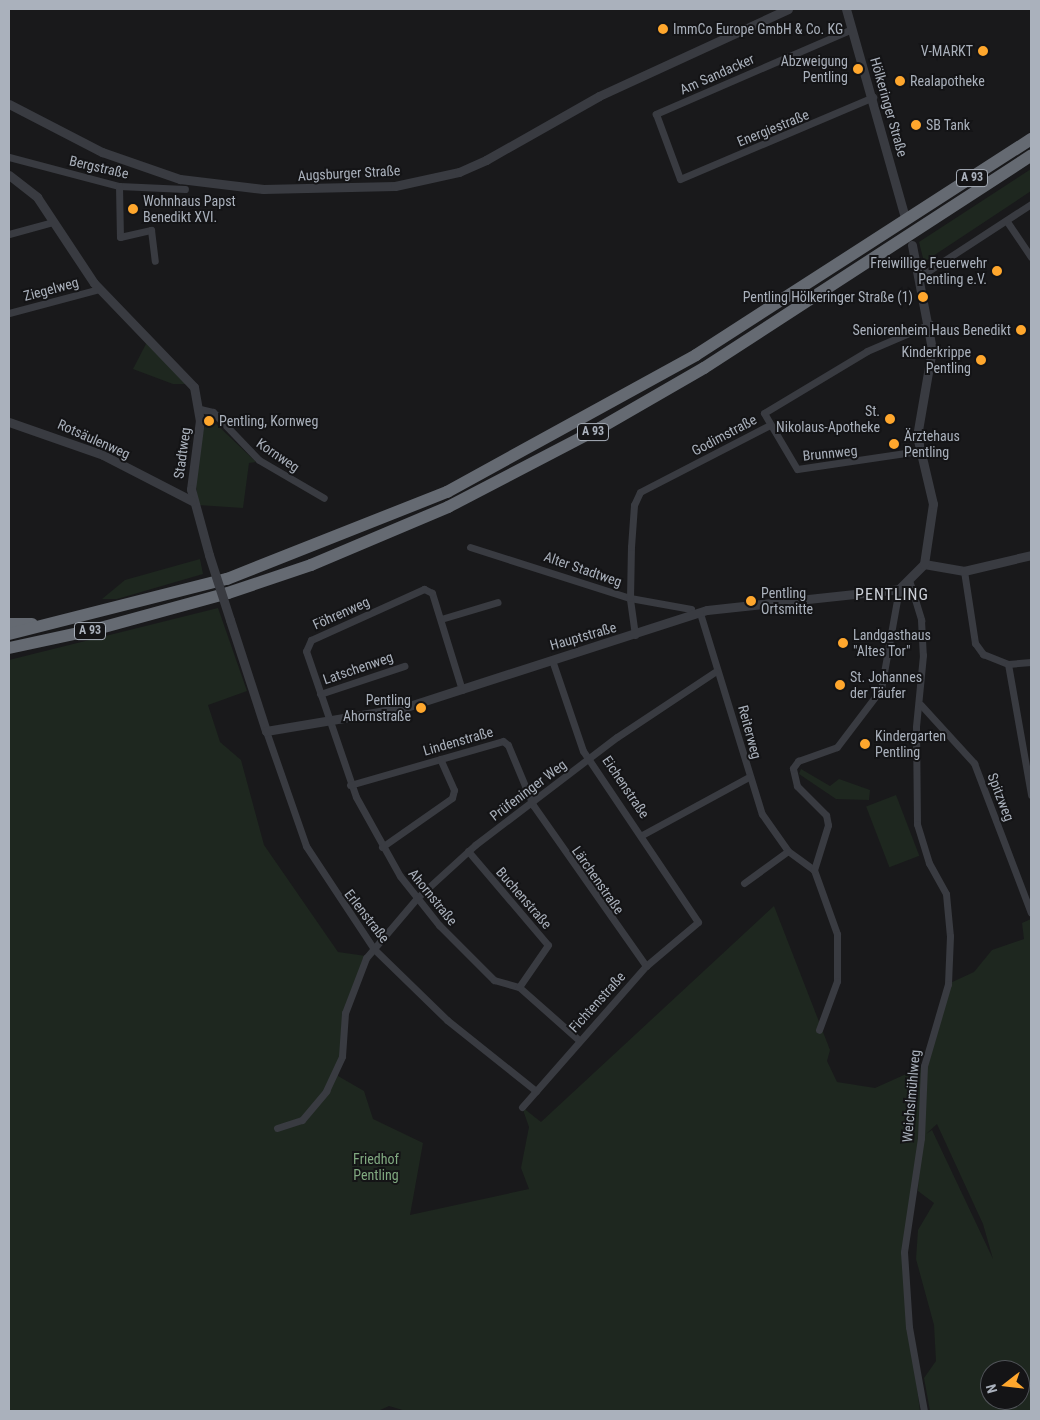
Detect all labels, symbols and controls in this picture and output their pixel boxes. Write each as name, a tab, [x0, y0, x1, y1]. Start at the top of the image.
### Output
place label: ImmCo Europe GmbH & Co. KG	[673, 21, 843, 37]
marker: ImmCo Europe GmbH & Co. KG	[657, 23, 669, 35]
place label: V-MARKT	[921, 43, 973, 59]
marker: V-MARKT	[977, 45, 989, 57]
street label: Am Sandacker	[677, 50, 757, 98]
place label: Abzweigung Pentling	[781, 53, 848, 85]
street label: Hölkeringer Straße	[867, 55, 911, 159]
marker: Abzweigung Pentling	[852, 63, 864, 75]
place label: Realapotheke	[910, 73, 985, 89]
marker: Realapotheke	[894, 75, 906, 87]
street label: Energiestraße	[735, 106, 811, 150]
place label: SB Tank	[926, 117, 970, 133]
marker: SB Tank	[910, 119, 922, 131]
street label: Bergstraße	[68, 152, 130, 182]
street label: Augsburger Straße	[297, 162, 401, 184]
road number: A 93	[956, 168, 988, 188]
place label: Wohnhaus Papst Benedikt XVI.	[143, 193, 236, 226]
marker: Wohnhaus Papst Benedikt XVI.	[127, 203, 139, 215]
place label: Freiwillige Feuerwehr Pentling e.V.	[870, 255, 987, 288]
marker: Freiwillige Feuerwehr Pentling e.V.	[991, 265, 1003, 277]
street label: Ziegelweg	[22, 274, 80, 304]
place label: Pentling Hölkeringer Straße (1)	[743, 289, 913, 305]
marker: Pentling Hölkeringer Straße (1)	[917, 291, 929, 303]
place label: Seniorenheim Haus Benedikt	[852, 322, 1011, 338]
marker: Seniorenheim Haus Benedikt	[1015, 324, 1027, 336]
place label: Kinderkrippe Pentling	[901, 344, 971, 377]
marker: Kinderkrippe Pentling	[975, 354, 987, 366]
place label: St. Nikolaus-Apotheke	[776, 403, 880, 436]
street label: Godimstraße	[689, 411, 759, 459]
place label: Pentling, Kornweg	[219, 413, 318, 429]
marker: St. Nikolaus-Apotheke	[884, 413, 896, 425]
marker: Pentling, Kornweg	[203, 415, 215, 427]
street label: Rotsäulenweg	[55, 416, 133, 462]
road number: A 93	[577, 422, 609, 442]
street label: Stadtweg	[170, 426, 194, 480]
place label: Ärztehaus Pentling	[904, 428, 960, 461]
street label: Kornweg	[253, 435, 303, 475]
marker: Ärztehaus Pentling	[888, 438, 900, 450]
street label: Brunnweg	[802, 442, 858, 464]
street label: Alter Stadtweg	[542, 548, 624, 590]
place label: Pentling Ortsmitte	[761, 585, 813, 618]
district label: PENTLING	[854, 585, 930, 605]
street label: Föhrenweg	[310, 593, 372, 633]
marker: Pentling Ortsmitte	[745, 595, 757, 607]
street label: Hauptstraße	[548, 619, 618, 653]
road number: A 93	[74, 622, 106, 640]
place label: Landgasthaus "Altes Tor"	[853, 627, 931, 660]
marker: Landgasthaus "Altes Tor"	[837, 637, 849, 649]
street label: Latschenweg	[321, 648, 395, 688]
place label: St. Johannes der Täufer	[850, 669, 922, 702]
marker: St. Johannes der Täufer	[834, 679, 846, 691]
place label: Pentling Ahornstraße	[343, 692, 411, 724]
marker: Pentling Ahornstraße	[415, 702, 427, 714]
street label: Reiterweg	[735, 703, 765, 761]
street label: Lindenstraße	[421, 723, 495, 759]
place label: Kindergarten Pentling	[875, 728, 946, 760]
marker: Kindergarten Pentling	[859, 738, 871, 750]
street label: Eichenstraße	[599, 753, 653, 821]
street label: Prüfeninger Weg	[487, 756, 569, 824]
street label: Spitzweg	[984, 771, 1018, 823]
street label: Lärchenstraße	[568, 843, 628, 917]
street label: Buchenstraße	[493, 864, 555, 932]
street label: Ahornstraße	[405, 865, 461, 929]
street label: Erlenstraße	[341, 886, 393, 946]
street label: Fichtenstraße	[565, 968, 629, 1036]
street label: Weichslmühlweg	[899, 1049, 923, 1143]
park label: Friedhof Pentling	[353, 1151, 399, 1184]
north arrow	[980, 1360, 1030, 1410]
text: N	[983, 1383, 1000, 1395]

